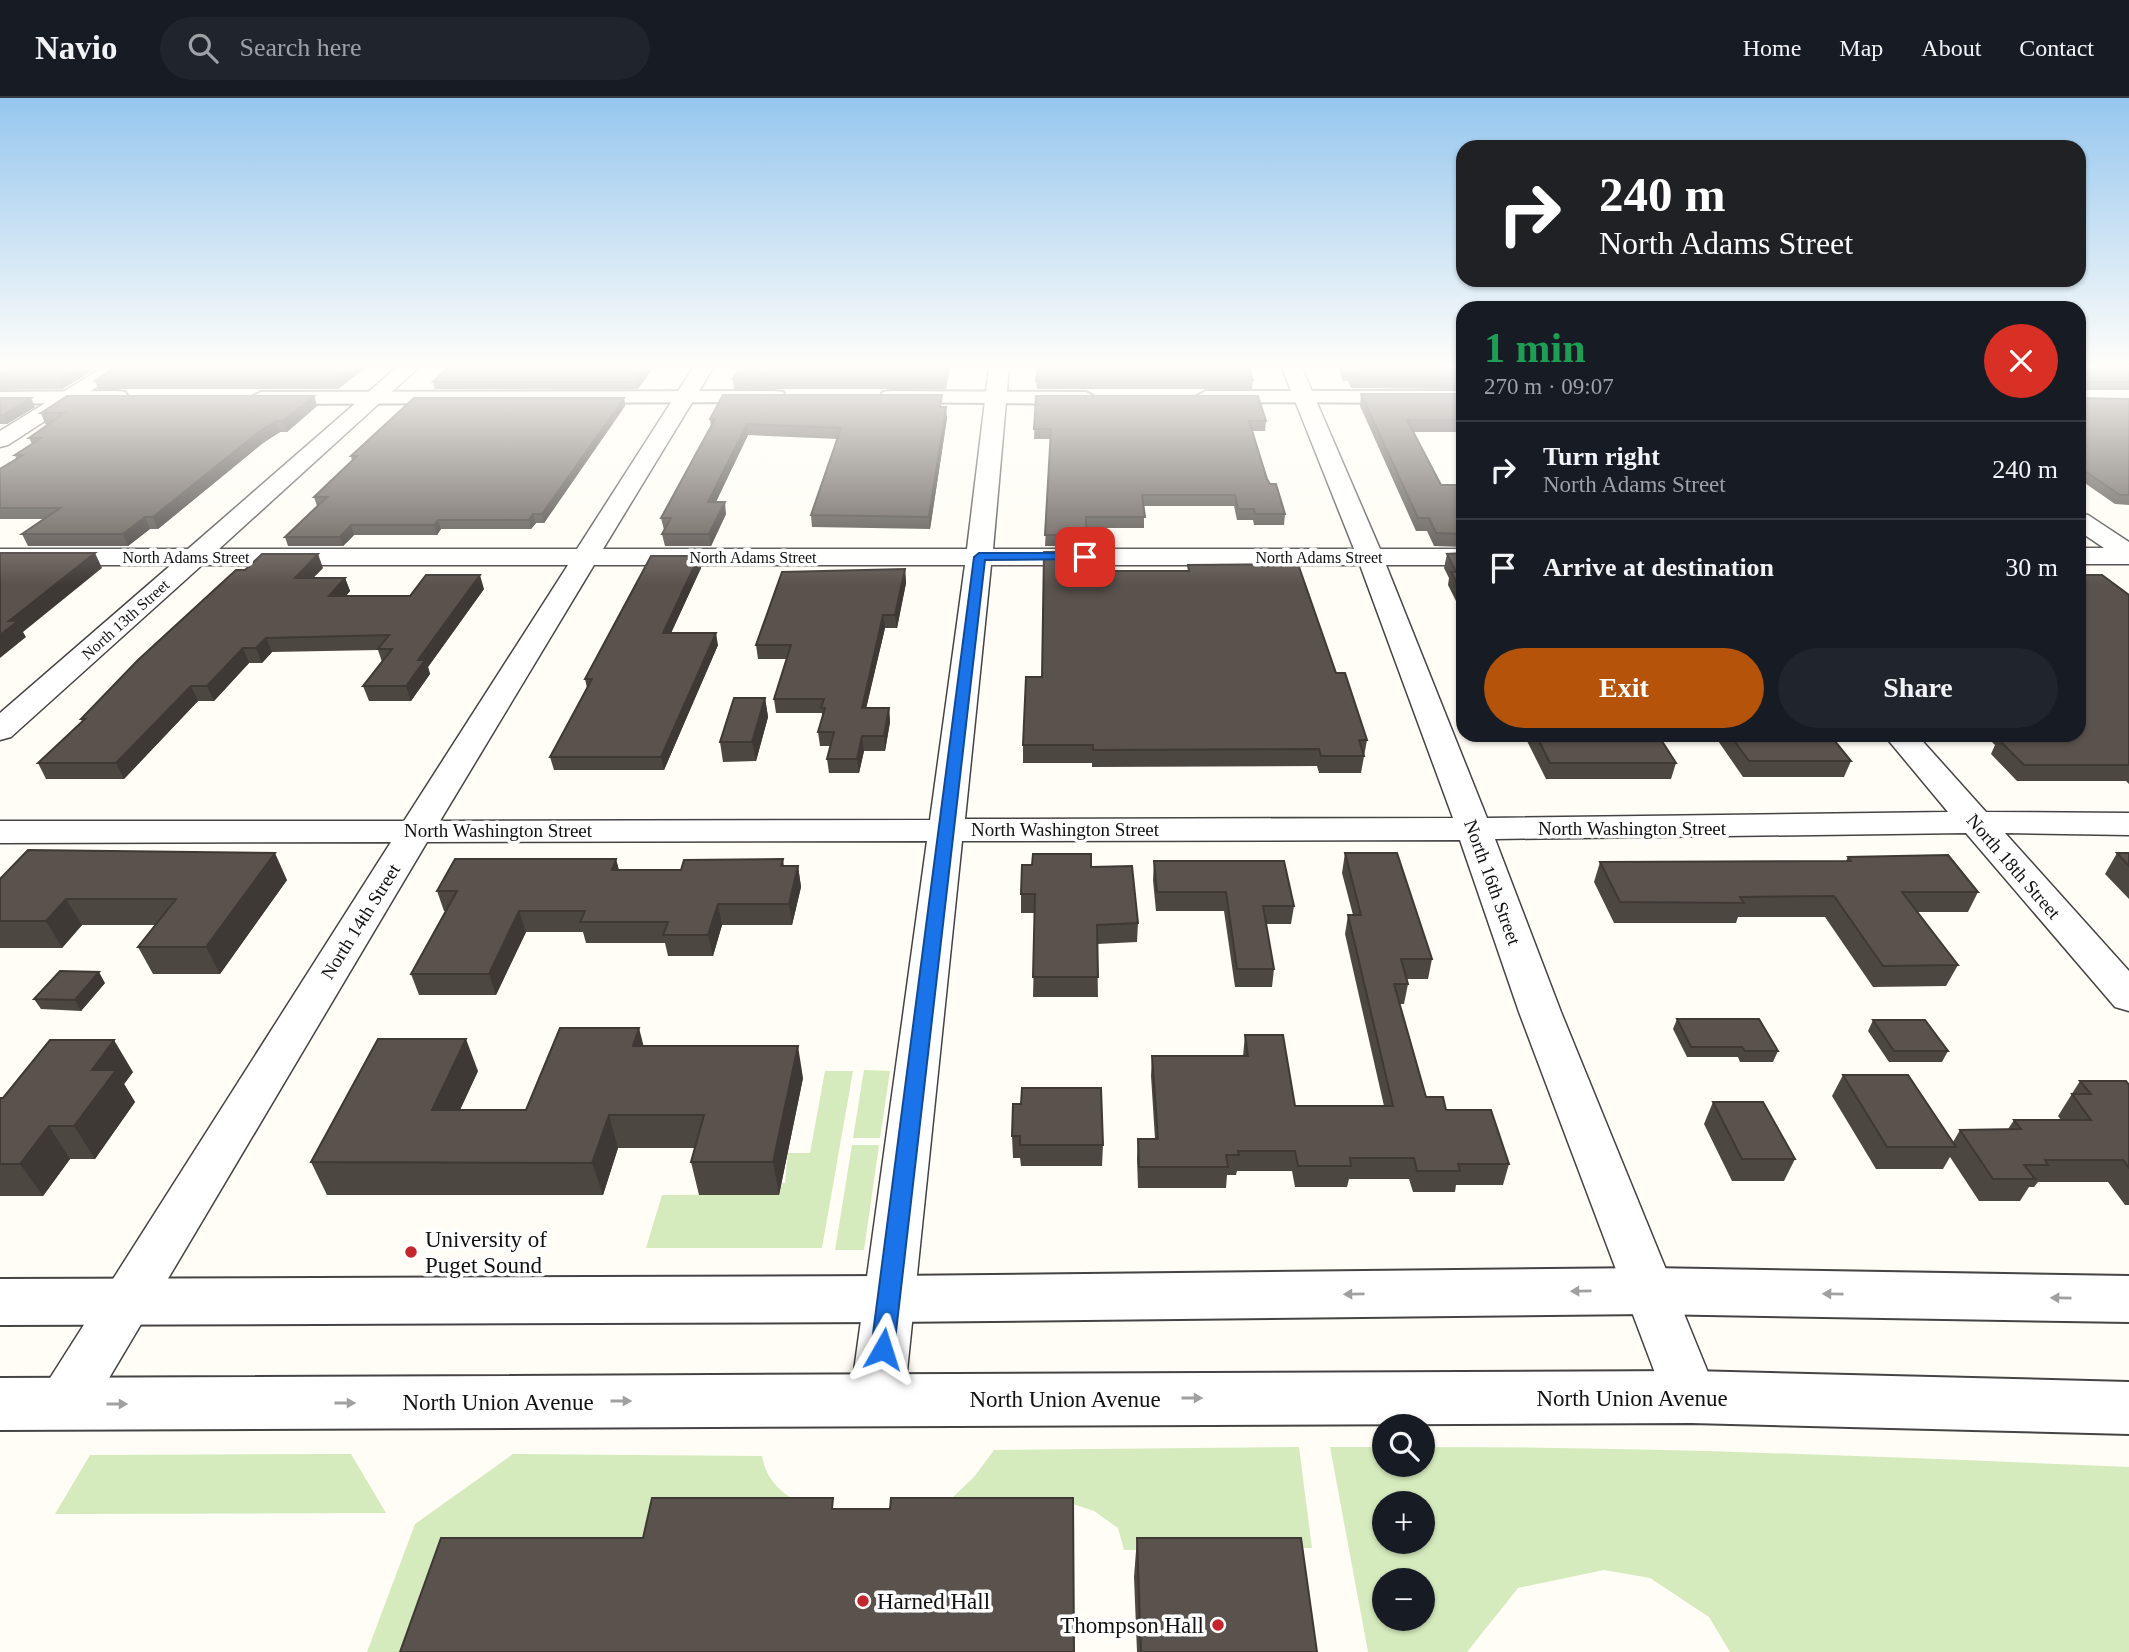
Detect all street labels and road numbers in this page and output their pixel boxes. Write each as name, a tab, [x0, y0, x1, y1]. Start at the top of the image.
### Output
street label: North Adams Street	[122, 549, 250, 566]
street label: North Adams Street	[689, 549, 817, 566]
street label: North Adams Street	[1255, 549, 1383, 566]
street label: North 13th Street	[78, 576, 173, 663]
street label: North 18th Street	[1962, 810, 2065, 924]
street label: North 16th Street	[1460, 817, 1525, 948]
street label: North Washington Street	[1538, 818, 1727, 839]
street label: North Washington Street	[971, 819, 1160, 840]
street label: North Washington Street	[404, 820, 593, 841]
street label: North 14th Street	[317, 859, 405, 983]
street label: North Union Avenue	[1536, 1386, 1728, 1411]
street label: North Union Avenue	[969, 1387, 1161, 1412]
street label: North Union Avenue	[402, 1390, 594, 1415]

